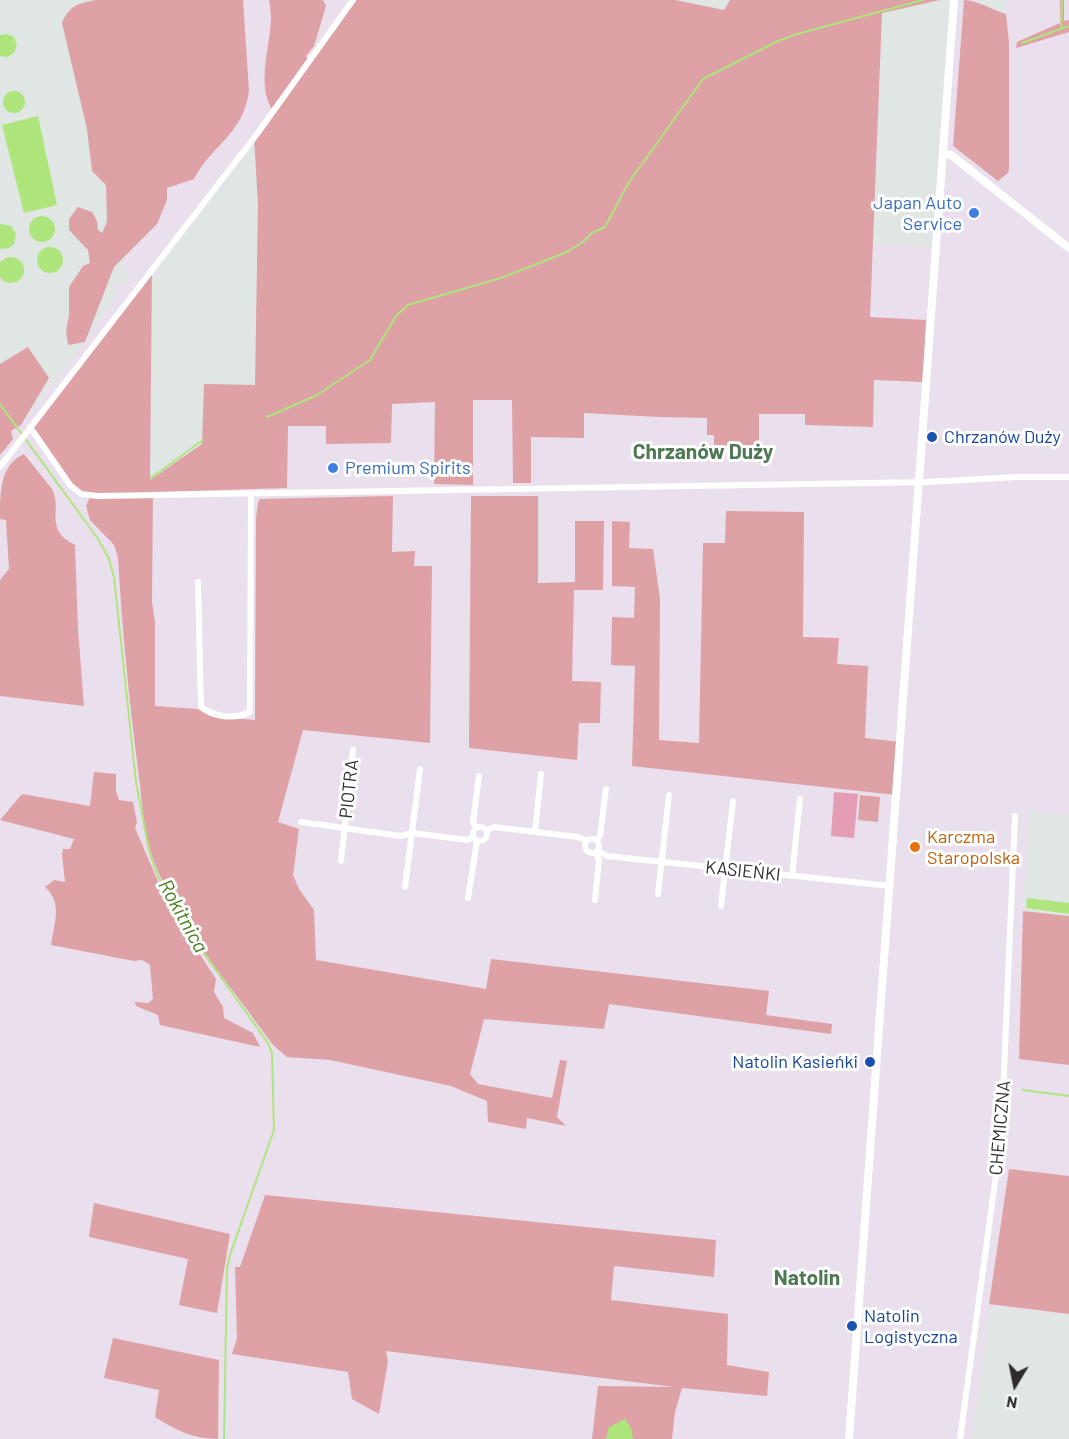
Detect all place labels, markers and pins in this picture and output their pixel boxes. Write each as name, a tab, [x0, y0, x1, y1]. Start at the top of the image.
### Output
place label: Japan Auto Service	[873, 192, 962, 234]
marker: Japan Auto Service	[967, 206, 981, 220]
place label: Chrzanów Duży	[944, 426, 1061, 448]
marker: Chrzanów Duży	[925, 430, 939, 444]
place label: Premium Spirits	[345, 457, 471, 479]
marker: Premium Spirits	[326, 461, 340, 475]
place label: Karczma Staropolska	[927, 826, 1020, 868]
marker: Karczma Staropolska	[908, 840, 922, 854]
place label: Natolin Kasieńki	[732, 1051, 858, 1073]
marker: Natolin Kasieńki	[863, 1055, 877, 1069]
place label: Natolin Logistyczna	[864, 1305, 958, 1348]
marker: Natolin Logistyczna	[845, 1319, 859, 1333]

